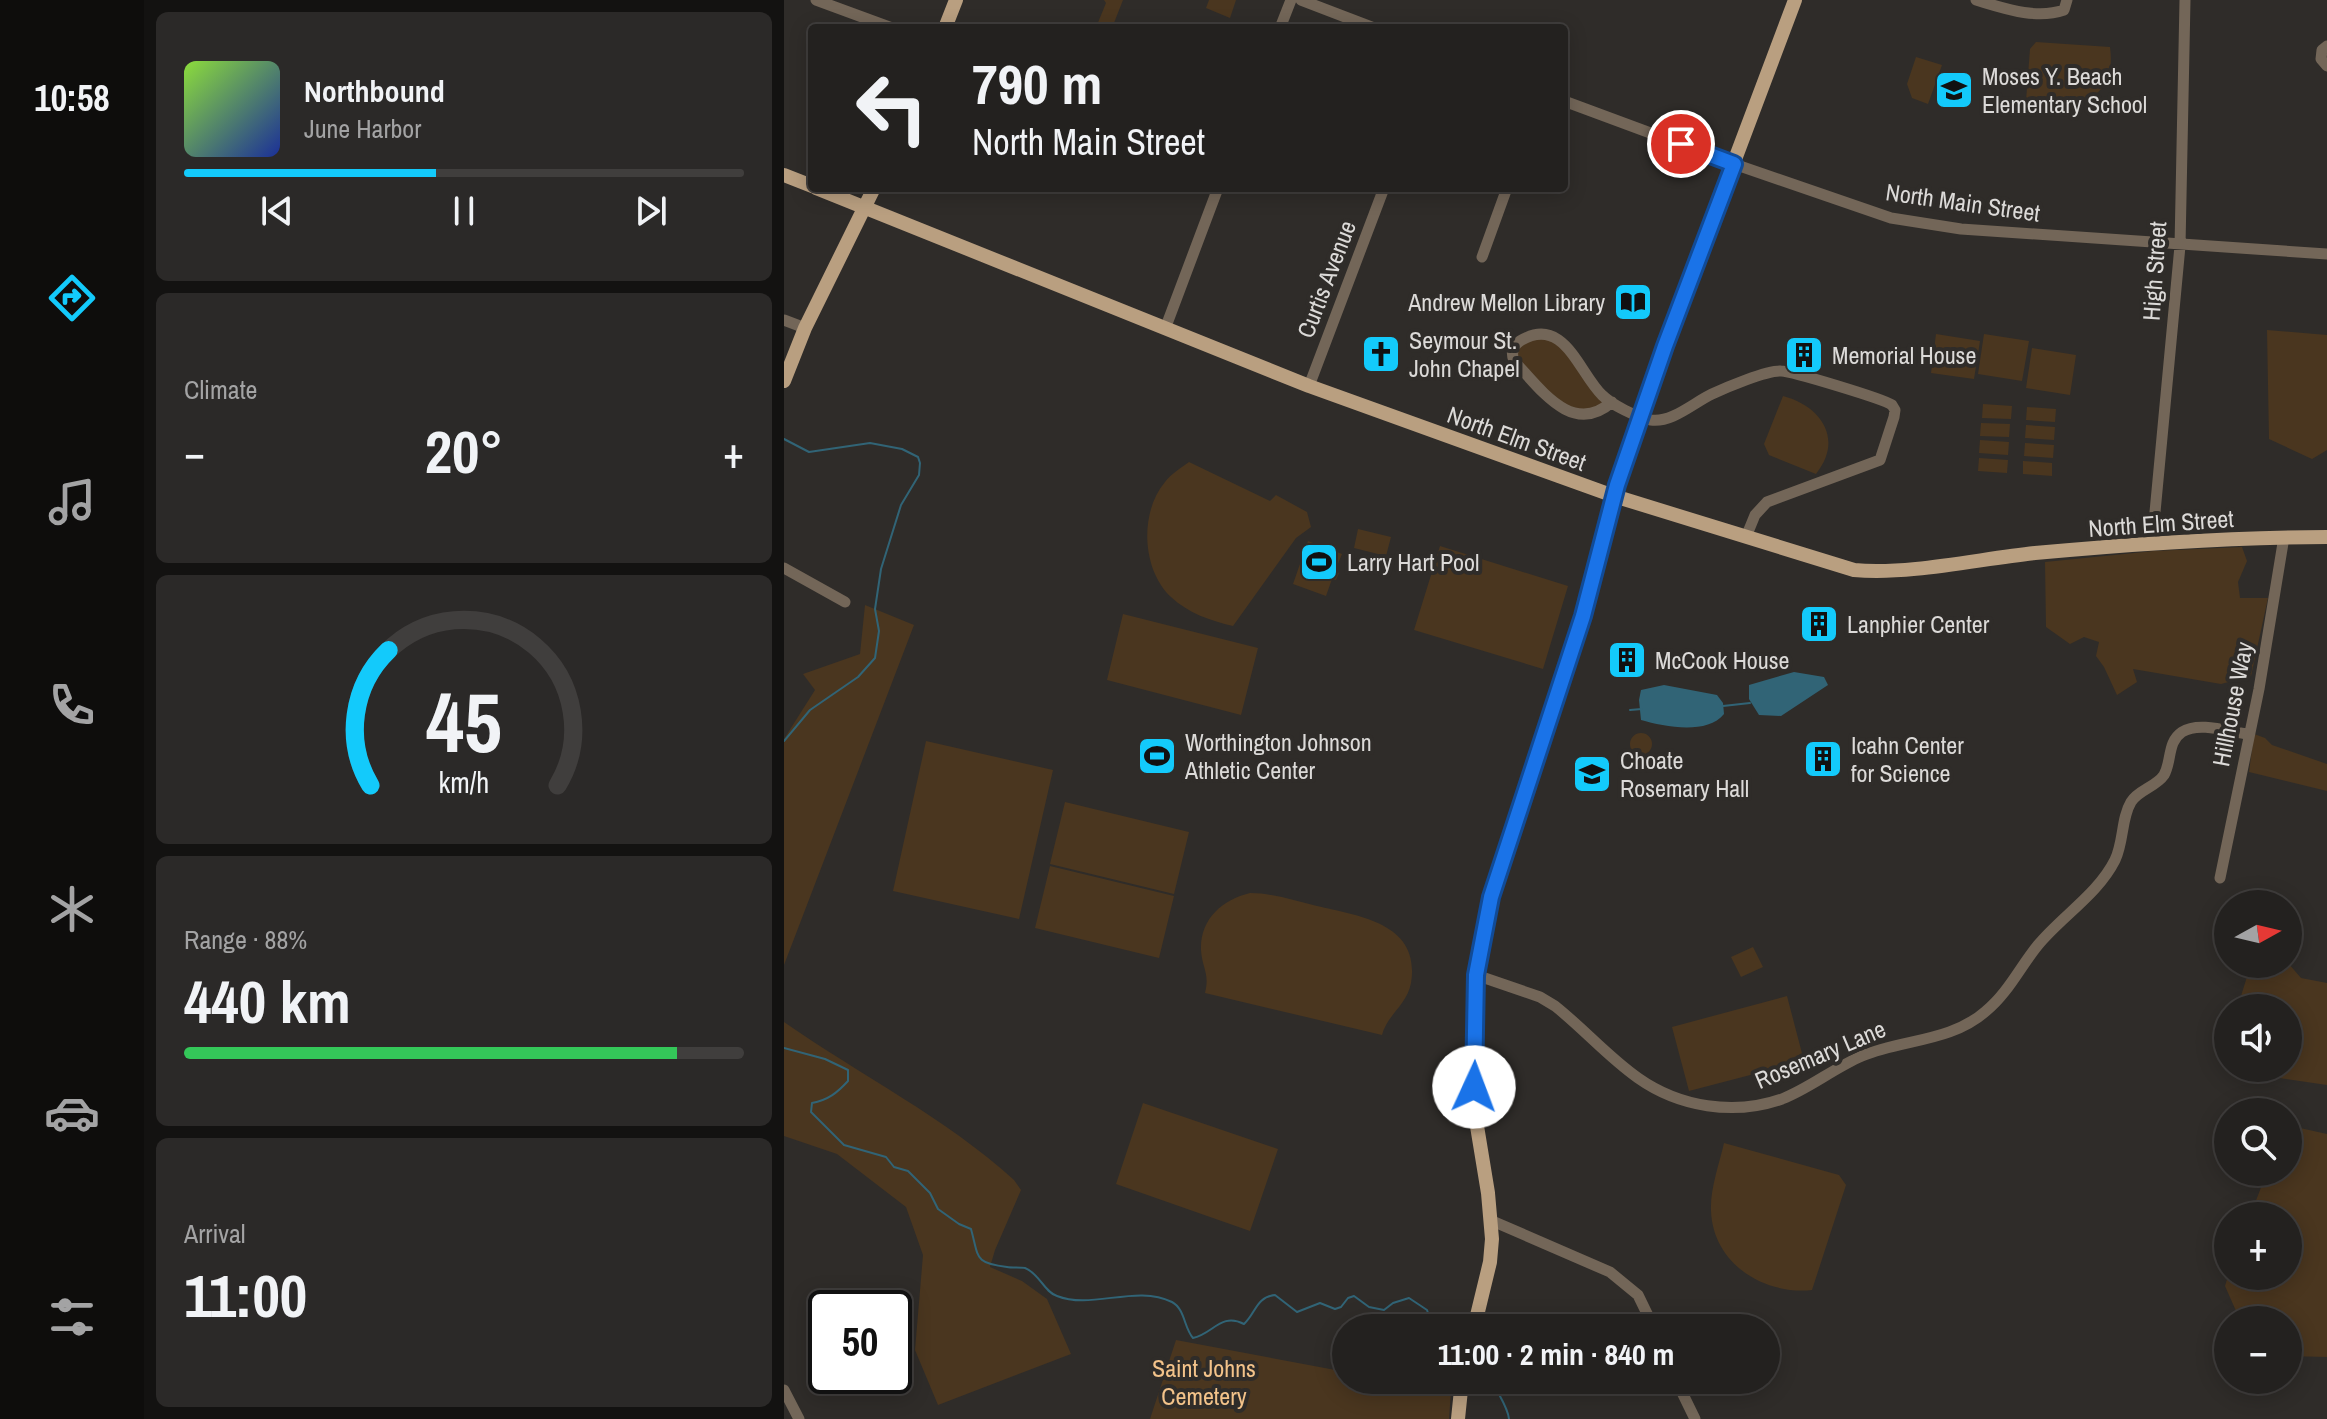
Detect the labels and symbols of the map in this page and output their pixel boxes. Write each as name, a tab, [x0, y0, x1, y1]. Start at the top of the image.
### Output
place label: Moses Y. Beach Elementary School	[1982, 60, 2147, 120]
school or university icon: Moses Y. Beach Elementary School	[1933, 69, 1975, 111]
pin	[1647, 110, 1715, 178]
street label: North Main Street	[1884, 175, 2043, 229]
street label: Curtis Avenue	[1289, 216, 1363, 342]
street label: High Street	[2135, 220, 2173, 322]
library icon: Andrew Mellon Library	[1612, 281, 1654, 323]
place label: Andrew Mellon Library	[1407, 286, 1605, 318]
place label: Seymour St. John Chapel	[1409, 324, 1520, 384]
church icon: Seymour St. John Chapel	[1360, 333, 1402, 375]
building icon: Memorial House	[1783, 334, 1825, 376]
place label: Memorial House	[1832, 339, 1976, 371]
street label: North Elm Street	[1443, 398, 1591, 478]
street label: North Elm Street	[2087, 502, 2235, 544]
sports icon: Larry Hart Pool	[1298, 541, 1340, 583]
place label: Larry Hart Pool	[1347, 546, 1479, 578]
building icon: Lanphier Center	[1798, 603, 1840, 645]
place label: Lanphier Center	[1847, 608, 1990, 640]
building icon: McCook House	[1606, 639, 1648, 681]
street label: Hillhouse Way	[2204, 639, 2260, 769]
place label: McCook House	[1655, 644, 1790, 676]
place label: Worthington Johnson Athletic Center	[1184, 726, 1372, 786]
place label: Icahn Center for Science	[1851, 729, 1964, 789]
sports icon: Worthington Johnson Athletic Center	[1136, 735, 1178, 777]
building icon: Icahn Center for Science	[1802, 738, 1844, 780]
place label: Choate Rosemary Hall	[1620, 744, 1749, 804]
school or university icon: Choate Rosemary Hall	[1571, 753, 1613, 795]
north arrow	[2214, 890, 2302, 978]
street label: Rosemary Lane	[1750, 1012, 1890, 1096]
position arrow	[1432, 1045, 1516, 1129]
speed limit sign: 50	[808, 1290, 912, 1394]
park label: Saint Johns Cemetery	[1152, 1352, 1256, 1412]

